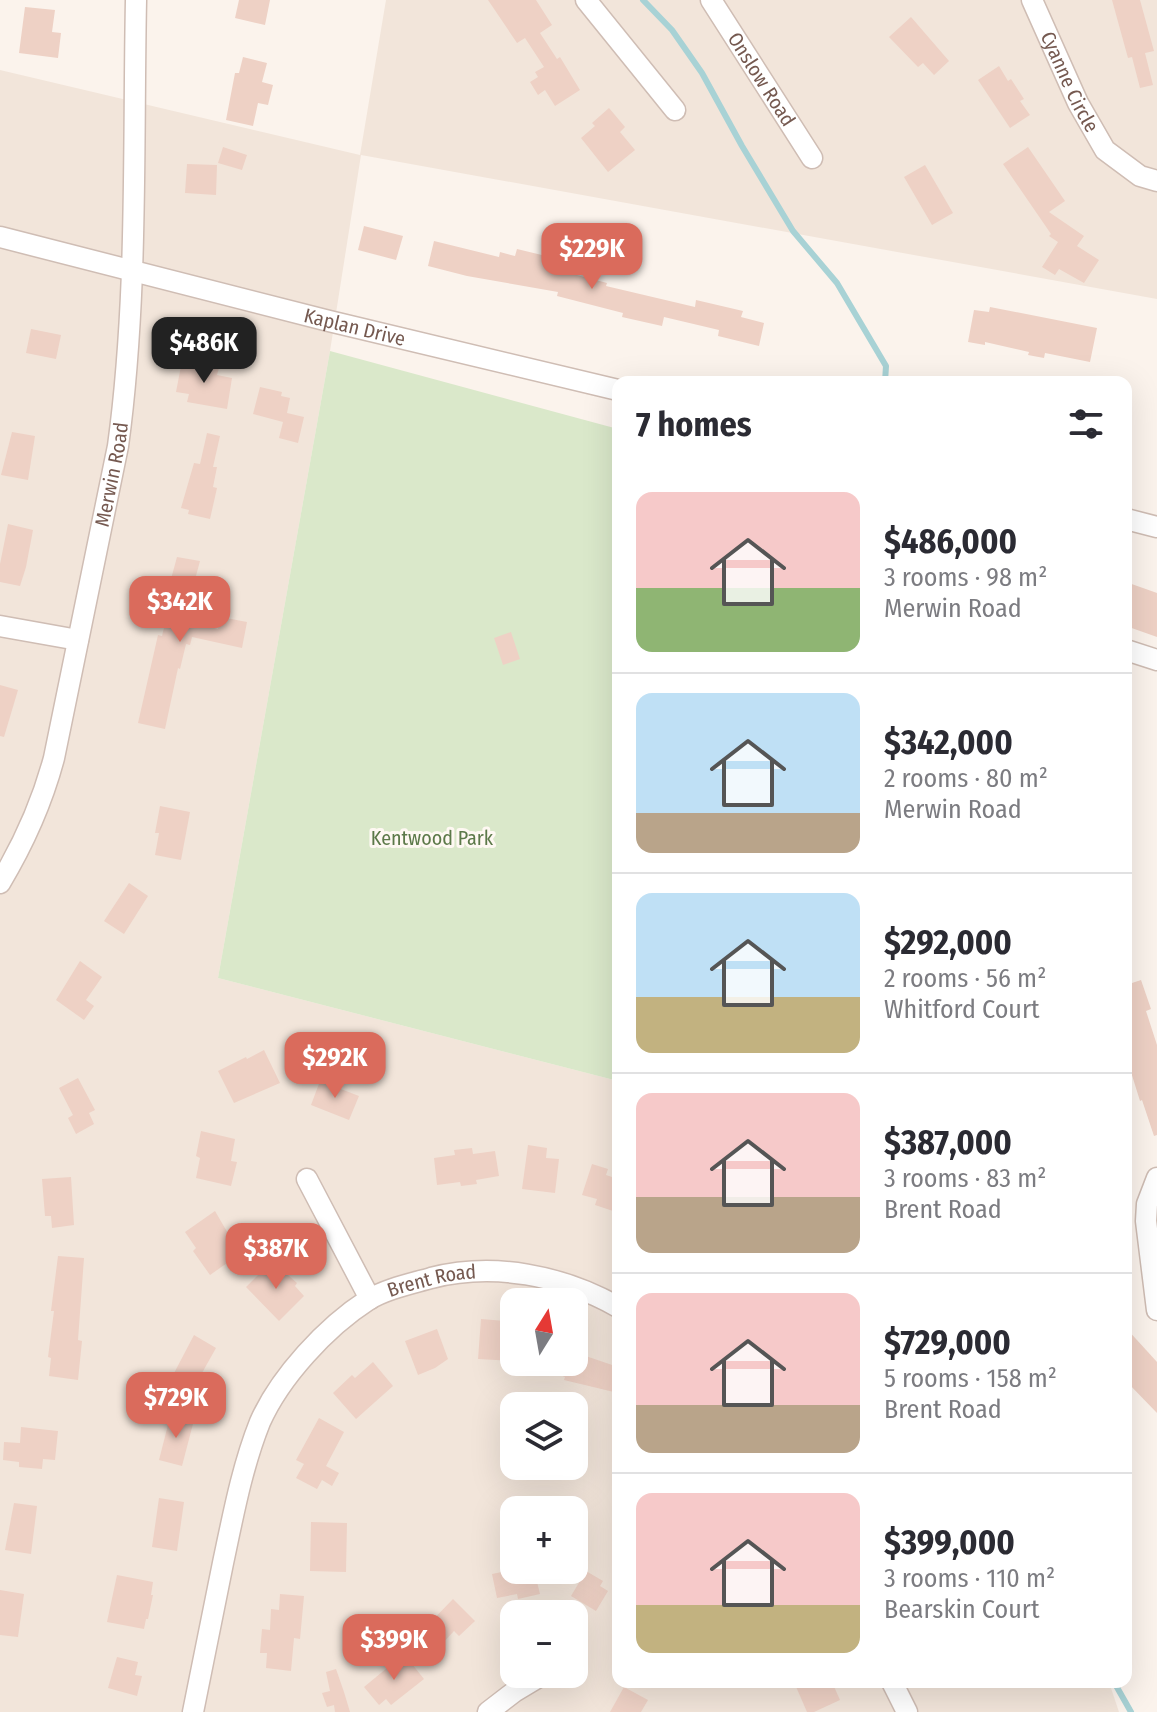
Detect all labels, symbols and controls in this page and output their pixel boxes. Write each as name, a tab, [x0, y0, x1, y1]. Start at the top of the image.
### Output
street label: Onslow Road	[723, 28, 800, 131]
street label: Cyanne Circle	[1036, 28, 1104, 136]
pin: $229K	[536, 223, 648, 291]
text: $229K	[559, 233, 625, 264]
street label: Kaplan Drive	[301, 303, 408, 351]
pin: $486K	[148, 317, 260, 385]
text: $486K	[170, 327, 238, 358]
icon: filters	[1064, 402, 1108, 446]
text: 7 homes	[636, 404, 752, 445]
street label: Merwin Road	[90, 421, 133, 529]
text: $486,000	[884, 521, 1017, 562]
icon: home	[700, 524, 796, 620]
text: 3 rooms · 98 m²	[884, 562, 1047, 593]
pin: $342K	[124, 576, 236, 644]
text: $342K	[147, 586, 213, 617]
text: Merwin Road	[884, 593, 1022, 624]
text: $342,000	[884, 722, 1013, 763]
icon: home	[700, 725, 796, 821]
text: 2 rooms · 80 m²	[884, 763, 1048, 794]
text: Merwin Road	[884, 794, 1022, 825]
park label: Kentwood Park	[371, 826, 494, 850]
text: $292,000	[884, 922, 1012, 963]
icon: home	[700, 925, 796, 1021]
text: 2 rooms · 56 m²	[884, 963, 1046, 994]
text: Whitford Court	[884, 994, 1040, 1025]
pin: $292K	[279, 1032, 391, 1100]
text: $292K	[303, 1042, 367, 1073]
text: $387,000	[884, 1122, 1012, 1163]
icon: home	[700, 1125, 796, 1221]
text: 3 rooms · 83 m²	[884, 1163, 1046, 1194]
text: Brent Road	[884, 1194, 1002, 1225]
pin: $387K	[220, 1223, 332, 1291]
text: $387K	[244, 1233, 308, 1264]
street label: Brent Road	[384, 1259, 477, 1302]
north arrow	[500, 1288, 588, 1376]
map controls	[500, 1288, 588, 1688]
text: $729,000	[884, 1322, 1011, 1363]
icon: home	[700, 1325, 796, 1421]
text: 5 rooms · 158 m²	[884, 1363, 1057, 1394]
pin: $729K	[120, 1372, 232, 1440]
text: $729K	[144, 1382, 208, 1413]
button: layers	[500, 1392, 588, 1480]
text: Brent Road	[884, 1394, 1002, 1425]
button: +	[500, 1496, 588, 1584]
text: $399,000	[884, 1522, 1015, 1563]
icon: home	[700, 1525, 796, 1621]
text: 3 rooms · 110 m²	[884, 1563, 1055, 1594]
text: Bearskin Court	[884, 1594, 1039, 1625]
button: −	[500, 1600, 588, 1688]
pin: $399K	[338, 1614, 450, 1682]
text: $399K	[360, 1624, 428, 1655]

